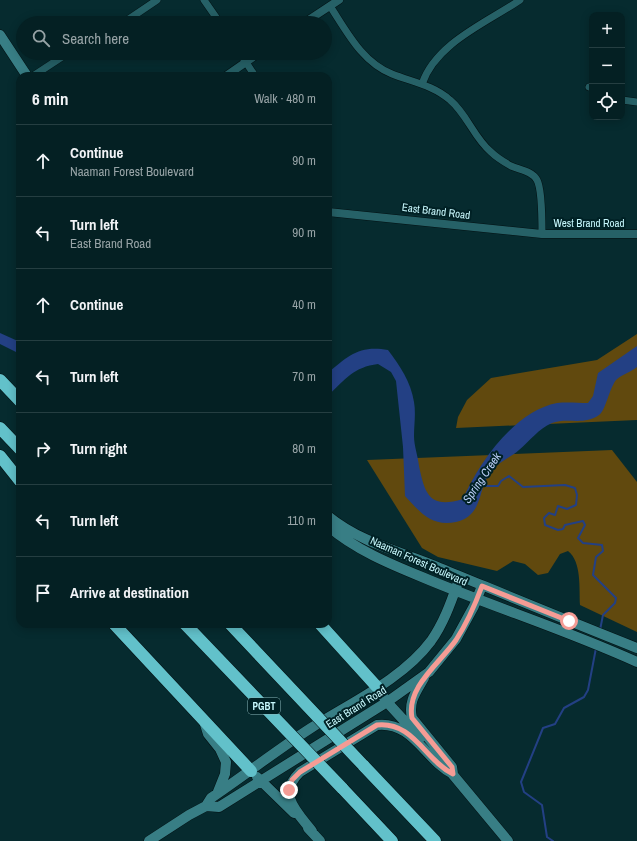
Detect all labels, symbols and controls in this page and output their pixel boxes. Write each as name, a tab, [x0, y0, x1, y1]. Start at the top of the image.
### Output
map controls	[589, 12, 625, 120]
button: +	[589, 12, 625, 48]
search box	[16, 16, 332, 60]
icon: search	[30, 27, 52, 49]
text: Search here	[62, 28, 129, 49]
button: −	[589, 48, 625, 84]
button: locate	[589, 84, 625, 120]
text: 6 min	[32, 87, 68, 110]
text: Walk · 480 m	[254, 90, 316, 107]
text: Continue	[70, 142, 123, 163]
icon: ahead	[32, 150, 54, 172]
text: 90 m	[292, 152, 316, 169]
text: Naaman Forest Boulevard	[70, 163, 194, 180]
street label: East Brand Road	[401, 200, 471, 222]
text: Turn left	[70, 214, 118, 235]
street label: West Brand Road	[553, 216, 625, 230]
icon: left	[32, 222, 54, 244]
text: 90 m	[292, 224, 316, 241]
text: East Brand Road	[70, 235, 151, 252]
icon: ahead	[32, 294, 54, 316]
text: Continue	[70, 294, 123, 315]
text: 40 m	[292, 296, 316, 313]
icon: left	[32, 366, 54, 388]
text: Turn left	[70, 366, 118, 387]
text: 70 m	[292, 368, 316, 385]
icon: right	[32, 438, 54, 460]
text: Turn right	[70, 438, 127, 459]
text: 80 m	[292, 440, 316, 457]
water label: Spring Creek	[459, 449, 505, 507]
icon: left	[32, 510, 54, 532]
text: Turn left	[70, 510, 118, 531]
text: 110 m	[287, 512, 316, 529]
street label: Naaman Forest Boulevard	[368, 533, 470, 589]
icon: arrive	[32, 582, 54, 604]
text: Arrive at destination	[70, 582, 189, 603]
route start	[560, 612, 578, 630]
street label: East Brand Road	[323, 683, 389, 731]
road number: PGBT	[248, 698, 280, 714]
route end	[280, 781, 298, 799]

